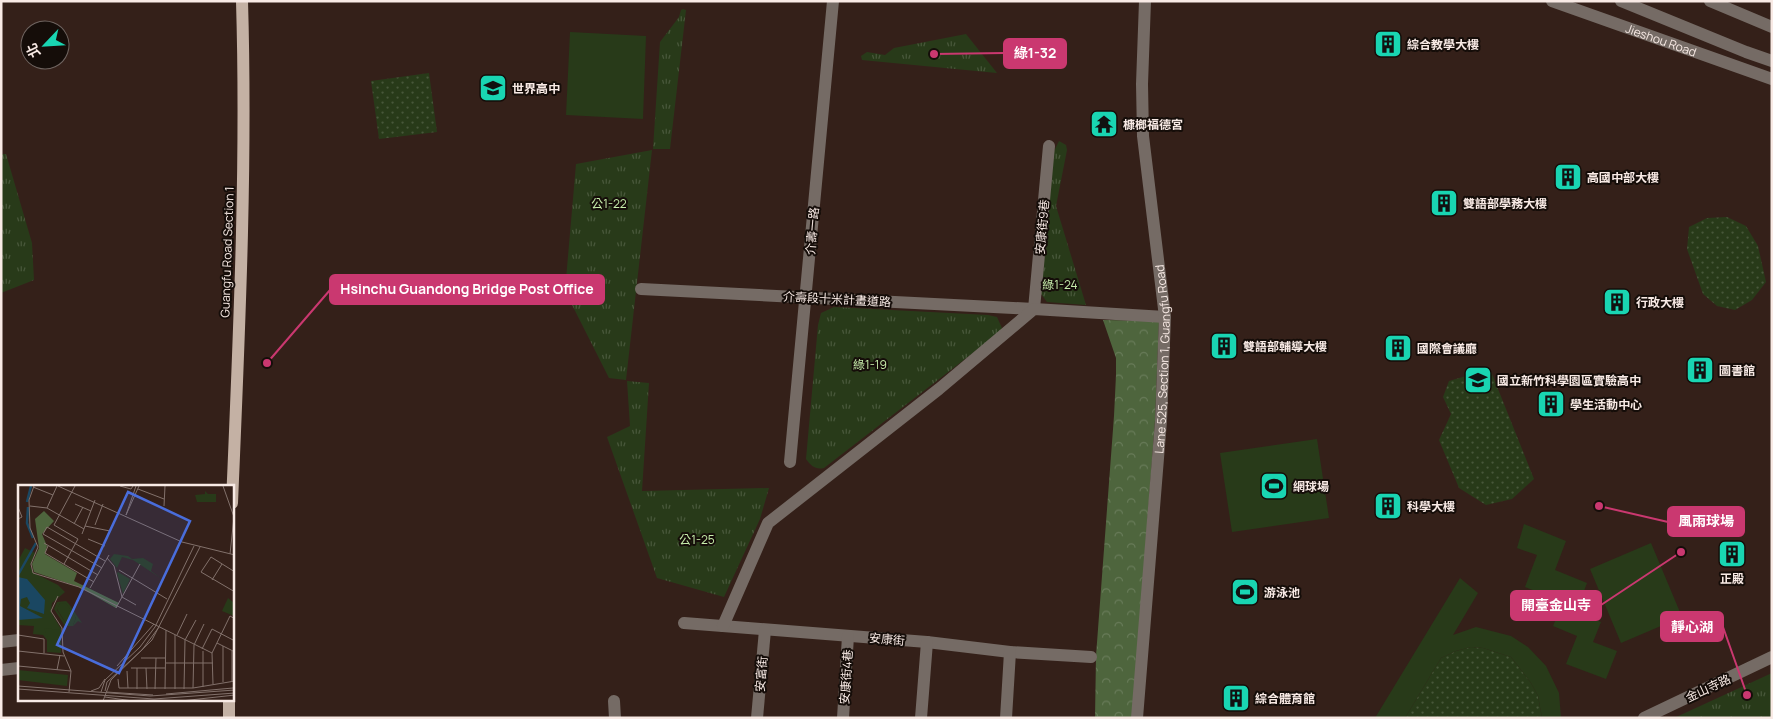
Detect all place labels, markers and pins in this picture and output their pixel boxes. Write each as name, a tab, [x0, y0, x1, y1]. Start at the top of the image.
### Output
building icon: 綜合教學大樓	[1373, 29, 1403, 59]
place label: 綜合教學大樓	[1407, 36, 1479, 53]
callout: 綠1-32	[1004, 39, 1066, 68]
school or university icon: 世界高中	[478, 73, 508, 103]
place label: 世界高中	[512, 80, 560, 97]
temple icon: 槺榔福德宮	[1089, 109, 1119, 139]
place label: 槺榔福德宮	[1123, 116, 1183, 133]
building icon: 高國中部大樓	[1553, 162, 1583, 192]
place label: 高國中部大樓	[1587, 169, 1659, 186]
building icon: 雙語部學務大樓	[1429, 188, 1459, 218]
place label: 雙語部學務大樓	[1463, 195, 1547, 212]
callout: Hsinchu Guandong Bridge Post Office	[330, 275, 604, 304]
building icon: 行政大樓	[1602, 287, 1632, 317]
place label: 行政大樓	[1636, 294, 1684, 311]
building icon: 雙語部輔導大樓	[1209, 331, 1239, 361]
building icon: 國際會議廳	[1383, 333, 1413, 363]
place label: 雙語部輔導大樓	[1243, 338, 1327, 355]
place label: 國際會議廳	[1417, 340, 1477, 357]
building icon: 圖書館	[1685, 355, 1715, 385]
place label: 圖書館	[1719, 362, 1755, 379]
school or university icon: 國立新竹科學園區實驗高中	[1463, 365, 1493, 395]
place label: 國立新竹科學園區實驗高中	[1497, 372, 1641, 389]
building icon: 學生活動中心	[1536, 389, 1566, 419]
place label: 學生活動中心	[1570, 396, 1642, 413]
sports icon: 網球場	[1259, 471, 1289, 501]
place label: 網球場	[1293, 478, 1329, 495]
building icon: 科學大樓	[1373, 491, 1403, 521]
place label: 科學大樓	[1407, 498, 1455, 515]
callout: 風雨球場	[1668, 507, 1744, 536]
building icon: 正殿	[1717, 539, 1747, 569]
place label: 正殿	[1720, 570, 1744, 587]
sports icon: 游泳池	[1230, 577, 1260, 607]
place label: 游泳池	[1264, 584, 1300, 601]
callout: 開臺金山寺	[1511, 591, 1601, 620]
callout: 靜心湖	[1661, 612, 1723, 641]
building icon: 綜合體育館	[1221, 683, 1251, 713]
place label: 綜合體育館	[1255, 690, 1315, 707]

